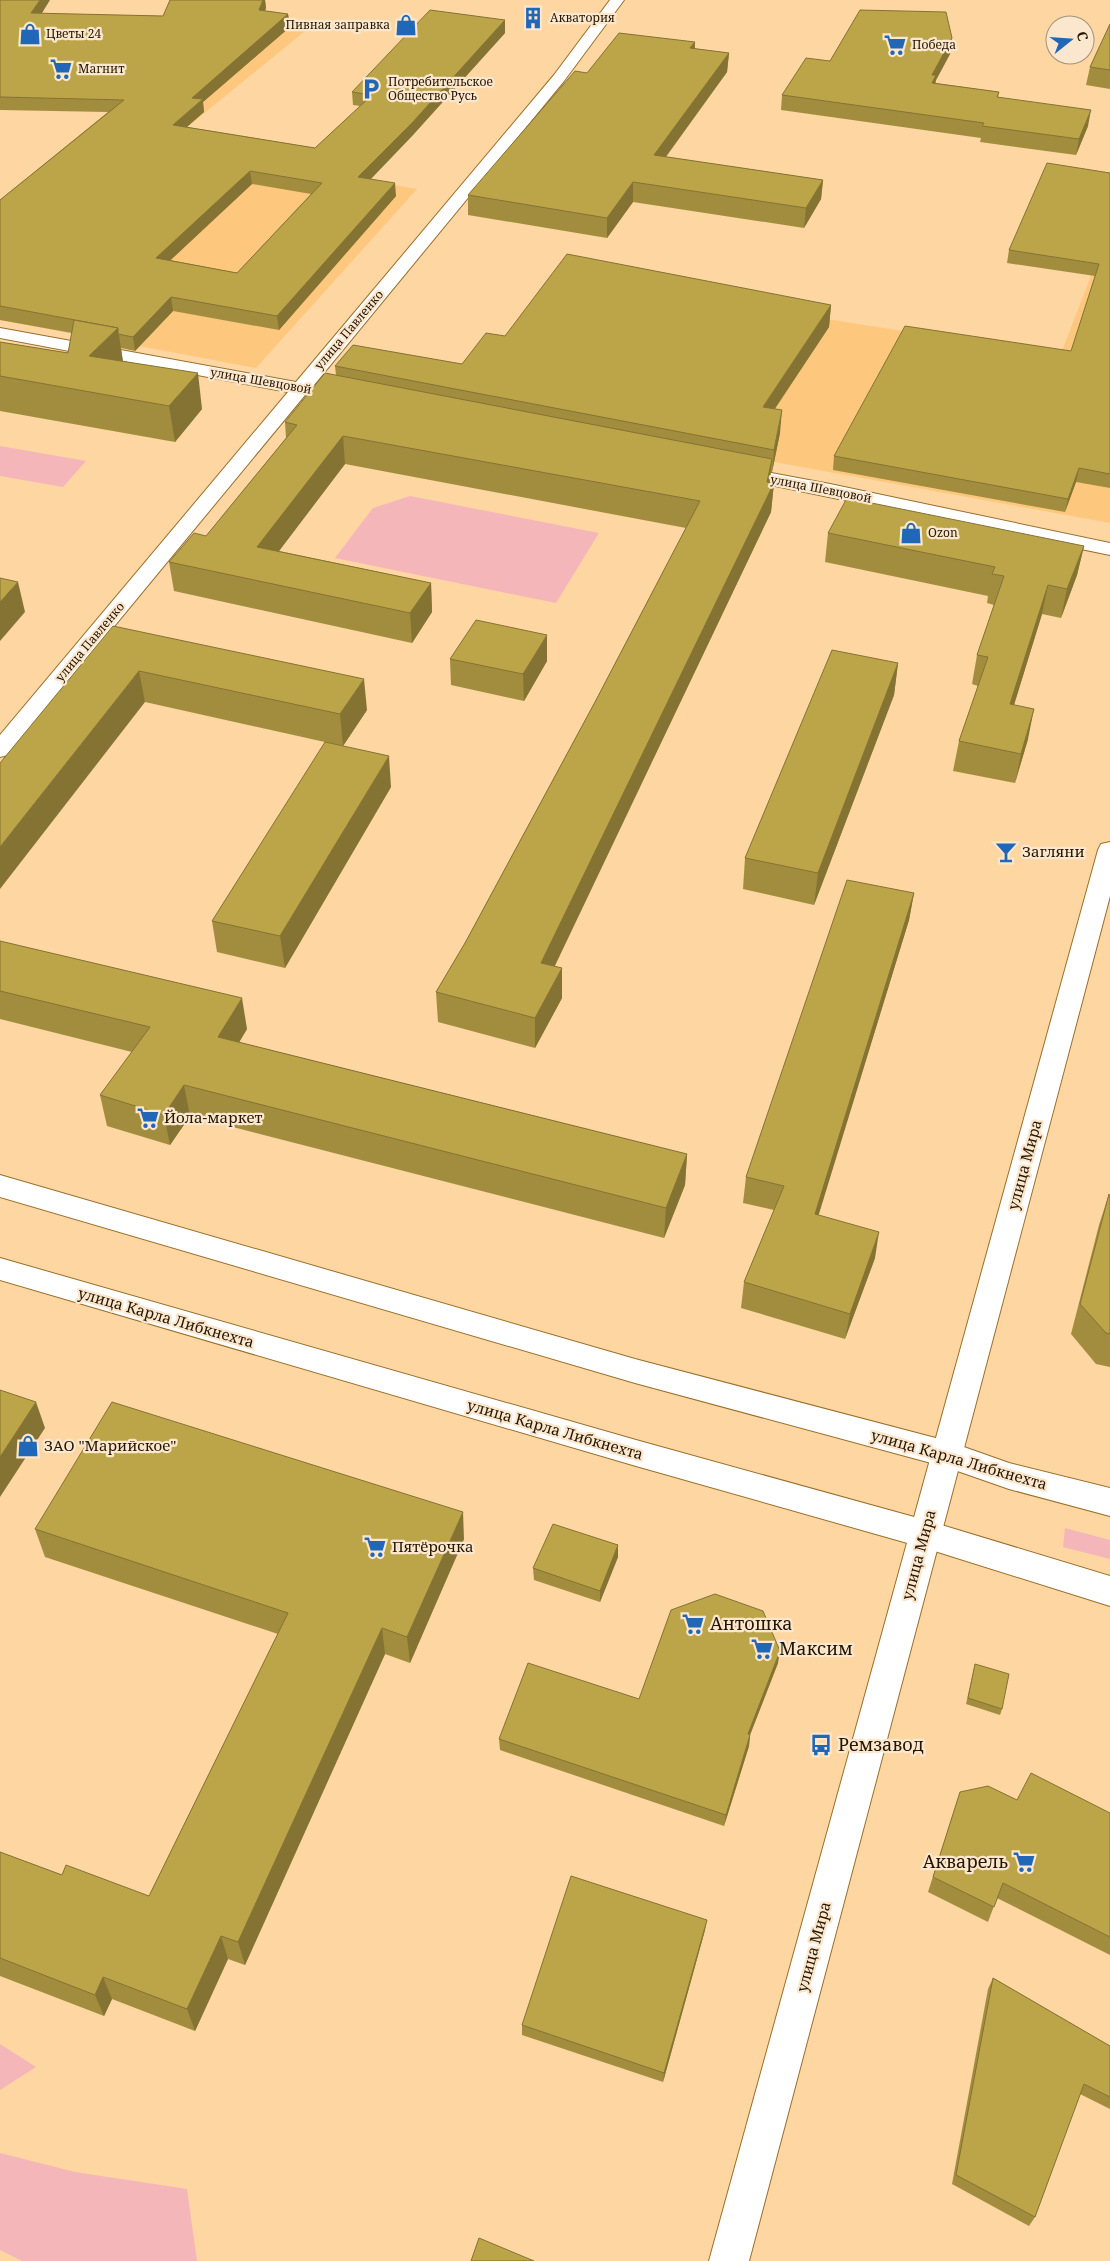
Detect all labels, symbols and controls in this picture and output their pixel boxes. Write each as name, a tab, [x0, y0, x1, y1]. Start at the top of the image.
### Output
building icon: Акватория	[520, 5, 546, 31]
place label: Акватория	[550, 9, 615, 26]
shop icon: Пивная заправка	[393, 12, 419, 38]
north arrow	[1045, 15, 1095, 65]
place label: Пивная заправка	[285, 16, 390, 33]
shop icon: Цветы 24	[17, 21, 43, 47]
place label: Цветы 24	[46, 25, 102, 42]
text: С	[1072, 29, 1093, 43]
supermarket icon: Победа	[882, 32, 908, 58]
place label: Победа	[912, 36, 956, 53]
supermarket icon: Магнит	[48, 56, 74, 82]
place label: Магнит	[78, 60, 125, 77]
place label: Потребительское Общество Русь	[388, 73, 493, 104]
parking icon: Потребительское Общество Русь	[358, 76, 384, 102]
street label: улица Павленко	[310, 286, 387, 373]
street label: улица Шевцовой	[209, 363, 313, 398]
street label: улица Шевцовой	[769, 470, 873, 507]
shop icon: Ozon	[898, 520, 924, 546]
place label: Ozon	[928, 524, 958, 541]
street label: улица Павленко	[51, 598, 128, 685]
bar icon: Загляни	[993, 839, 1019, 865]
place label: Загляни	[1022, 841, 1085, 861]
supermarket icon: Йола-маркет	[135, 1105, 161, 1131]
place label: Йола-маркет	[164, 1107, 263, 1127]
street label: улица Мира	[1002, 1117, 1046, 1212]
street label: улица Карла Либкнехта	[76, 1282, 257, 1352]
street label: улица Карла Либкнехта	[465, 1394, 646, 1464]
street label: улица Карла Либкнехта	[869, 1424, 1050, 1494]
shop icon: ЗАО "Марийское"	[15, 1433, 41, 1459]
place label: ЗАО "Марийское"	[44, 1435, 176, 1455]
street label: улица Мира	[896, 1507, 940, 1602]
supermarket icon: Пятёрочка	[362, 1534, 388, 1560]
place label: Пятёрочка	[392, 1536, 473, 1556]
supermarket icon: Антошка	[680, 1611, 706, 1637]
place label: Антошка	[710, 1611, 793, 1635]
supermarket icon: Максим	[749, 1636, 775, 1662]
place label: Максим	[779, 1636, 853, 1660]
bus stop icon: Ремзавод	[808, 1732, 834, 1758]
place label: Ремзавод	[838, 1732, 924, 1756]
place label: Акварель	[923, 1849, 1008, 1873]
supermarket icon: Акварель	[1011, 1849, 1037, 1875]
street label: улица Мира	[791, 1899, 835, 1994]

